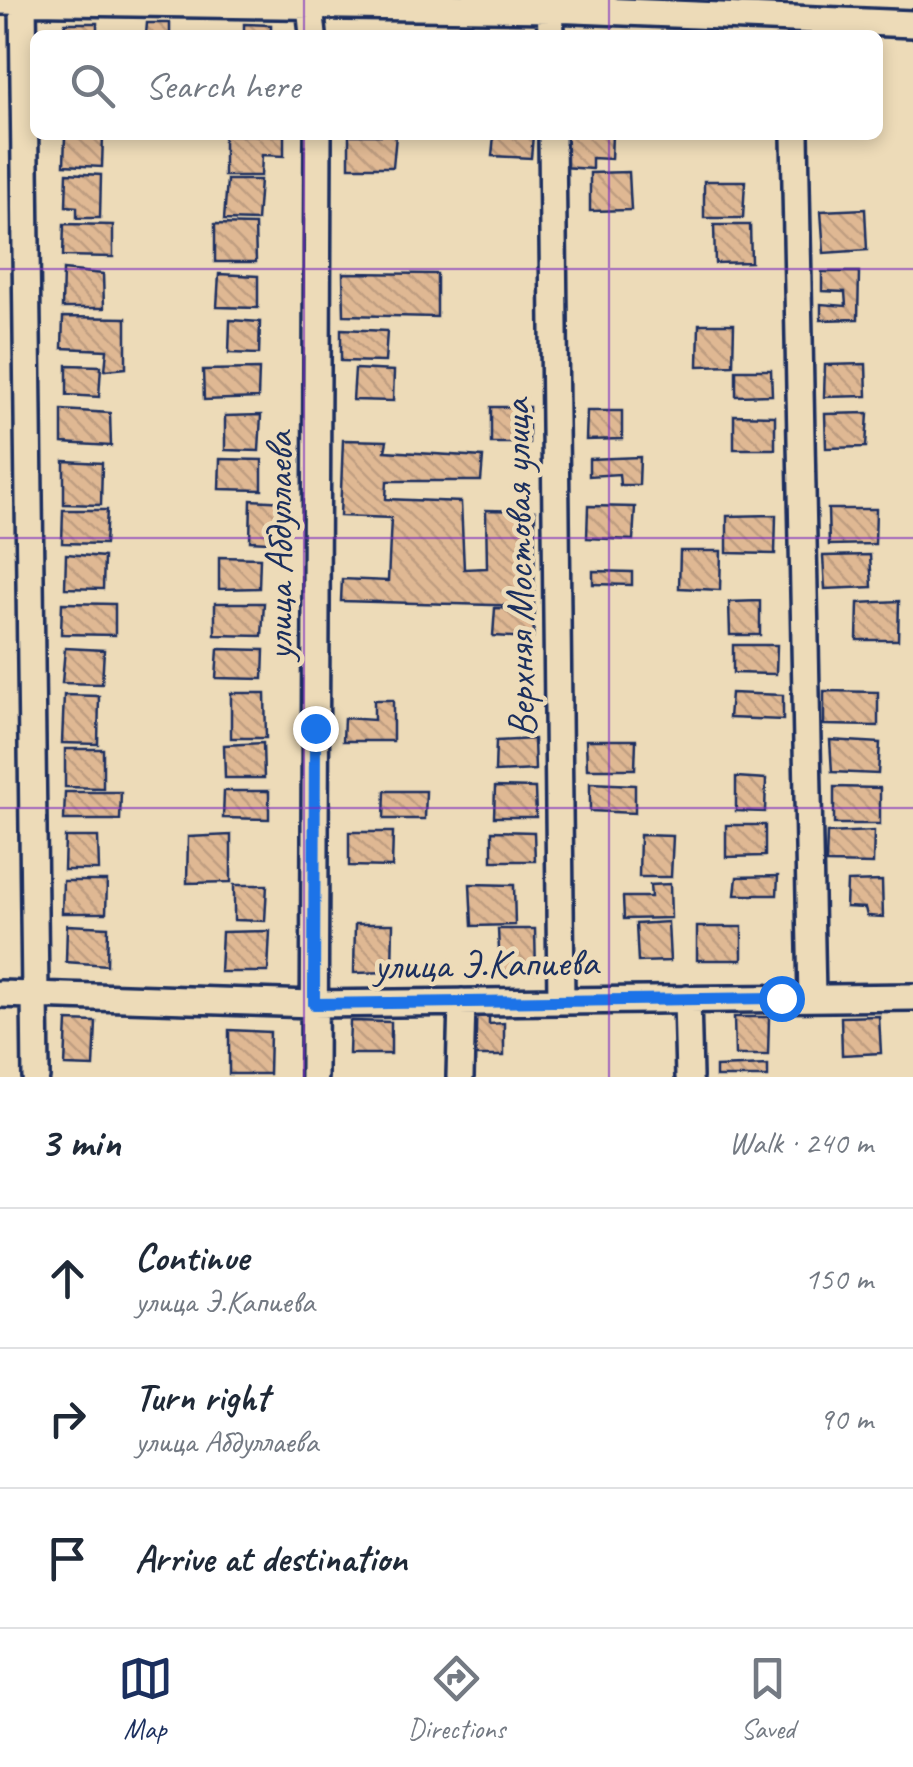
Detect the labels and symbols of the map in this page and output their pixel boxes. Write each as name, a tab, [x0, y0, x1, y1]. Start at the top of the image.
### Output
street label: Верхняя Мостовая улица	[491, 396, 547, 737]
street label: улица Абдуллаева	[254, 429, 304, 662]
route end	[293, 706, 339, 752]
street label: улица Э.Капиева	[371, 937, 601, 991]
route start	[759, 976, 805, 1022]

